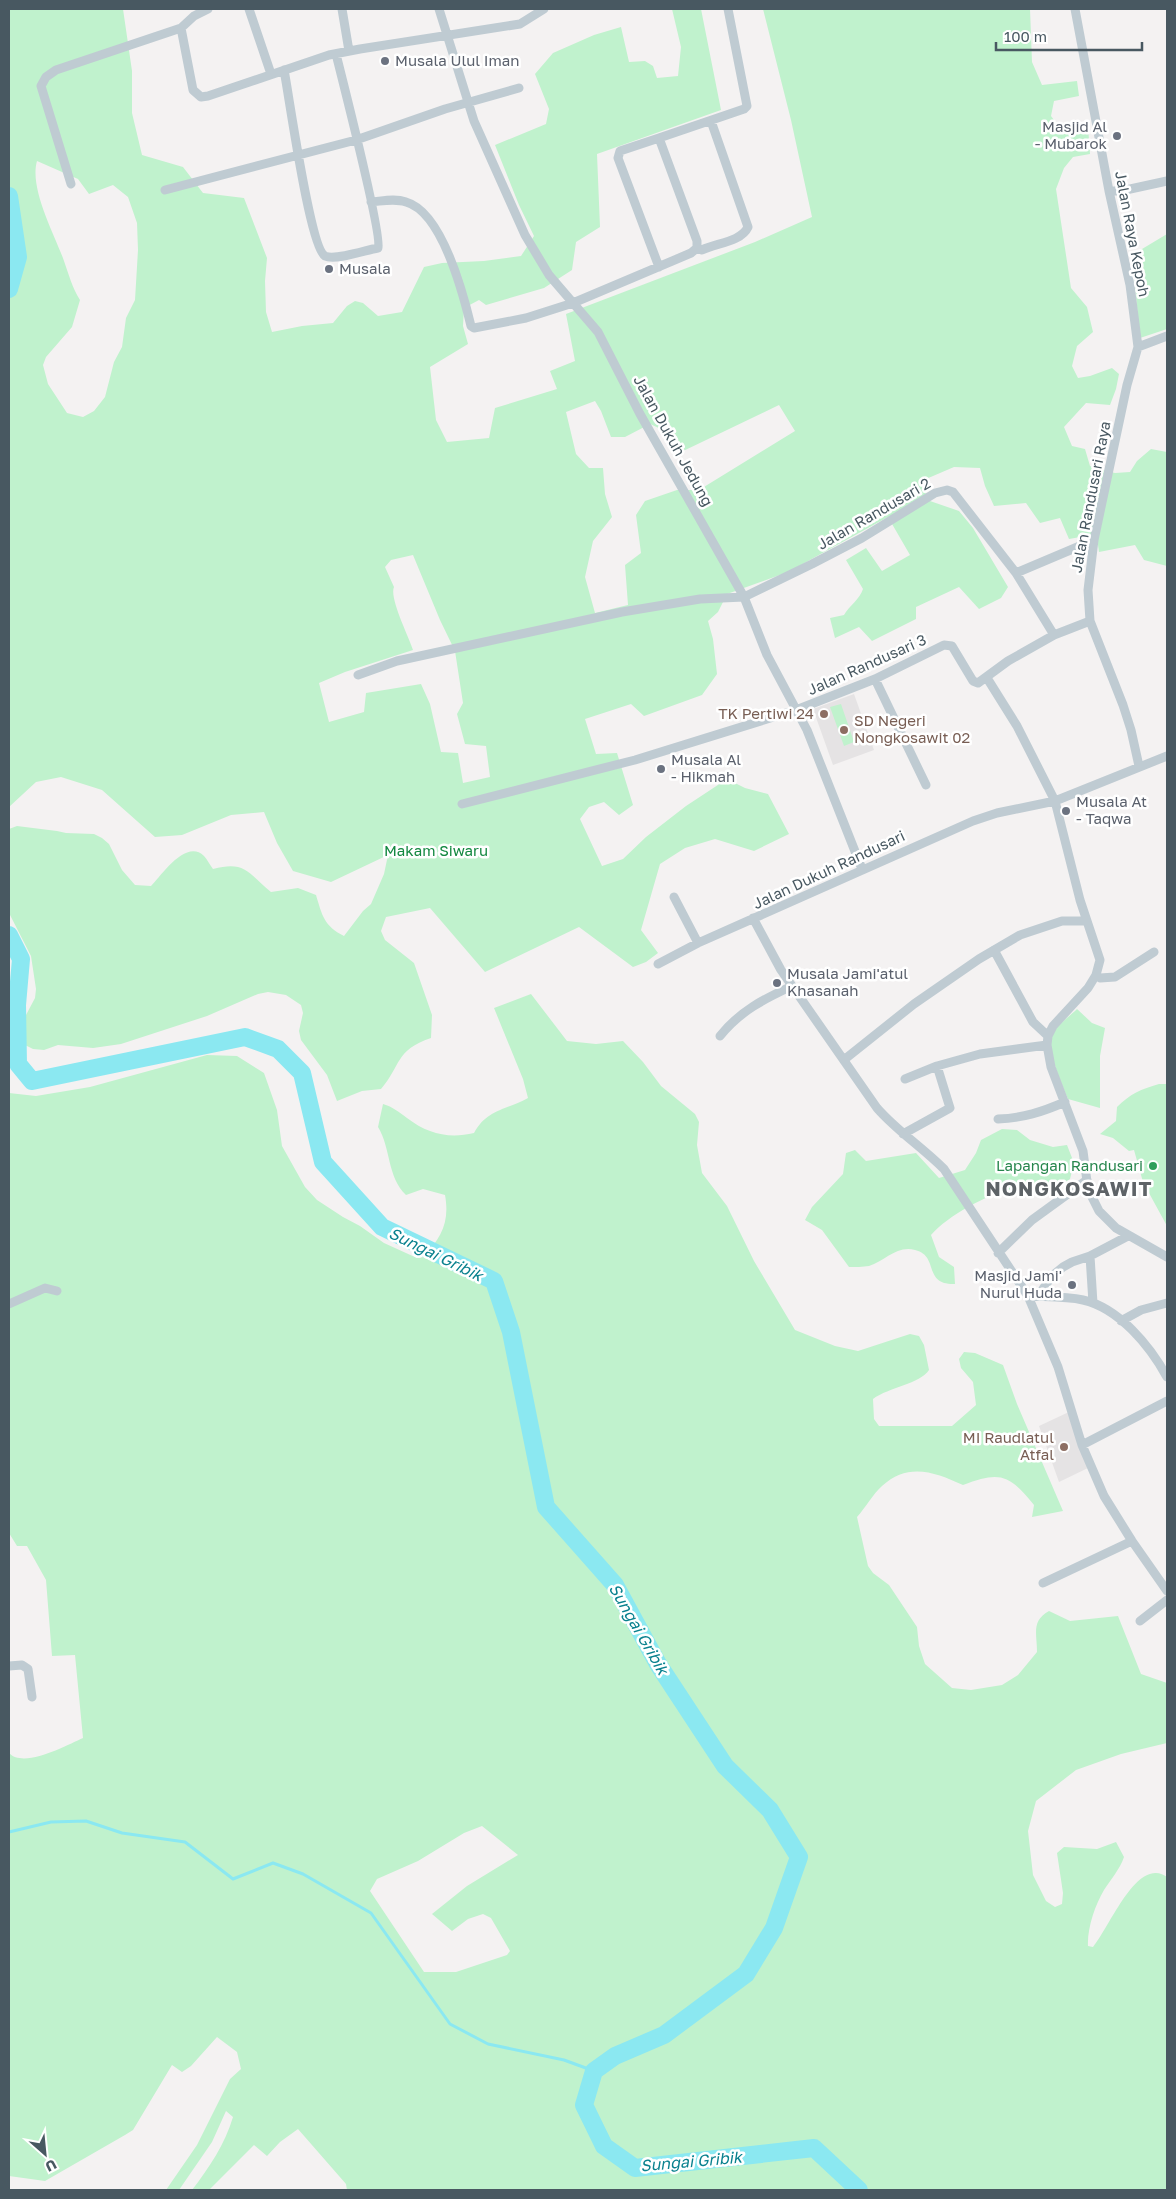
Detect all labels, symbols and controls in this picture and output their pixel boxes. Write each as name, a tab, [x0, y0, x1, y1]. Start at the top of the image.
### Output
scale bar	[996, 20, 1142, 52]
text: 100 m	[1004, 27, 1047, 45]
place label: Musala Ulul Iman	[395, 51, 520, 69]
marker: Musala Ulul Iman	[379, 55, 391, 67]
place label: Masjid Al - Mubarok	[1035, 117, 1108, 152]
marker: Masjid Al - Mubarok	[1111, 130, 1123, 142]
street label: Jalan Raya Kepoh	[1112, 169, 1154, 298]
place label: Musala	[339, 259, 391, 277]
marker: Musala	[323, 263, 335, 275]
street label: Jalan Dukuh Jedung	[630, 372, 717, 509]
street label: Jalan Randusari Raya	[1067, 420, 1114, 574]
street label: Jalan Randusari 2	[814, 473, 933, 553]
street label: Jalan Randusari 3	[805, 630, 929, 698]
place label: TK Pertiwi 24	[718, 704, 814, 722]
marker: TK Pertiwi 24	[818, 708, 830, 720]
place label: SD Negeri Nongkosawit 02	[854, 711, 970, 746]
marker: SD Negeri Nongkosawit 02	[838, 724, 850, 736]
place label: Musala Al - Hikmah	[671, 750, 741, 785]
marker: Musala Al - Hikmah	[655, 763, 667, 775]
place label: Musala At - Taqwa	[1076, 792, 1147, 827]
marker: Musala At - Taqwa	[1060, 805, 1072, 817]
street label: Jalan Dukuh Randusari	[750, 826, 907, 912]
park label: Makam Siwaru	[384, 841, 488, 859]
place label: Musala Jami'atul Khasanah	[787, 964, 908, 999]
marker: Musala Jami'atul Khasanah	[771, 977, 783, 989]
place label: Lapangan Randusari	[996, 1156, 1143, 1174]
marker: Lapangan Randusari	[1147, 1160, 1159, 1172]
district label: NONGKOSAWIT	[985, 1176, 1153, 1200]
water label: Sungai Gribik	[386, 1223, 488, 1286]
place label: Masjid Jami' Nurul Huda	[974, 1266, 1062, 1301]
marker: Masjid Jami' Nurul Huda	[1066, 1279, 1078, 1291]
place label: MI Raudlatul Atfal	[963, 1428, 1054, 1463]
marker: MI Raudlatul Atfal	[1058, 1441, 1070, 1453]
water label: Sungai Gribik	[605, 1580, 674, 1680]
north arrow	[20, 2129, 70, 2179]
water label: Sungai Gribik	[639, 2146, 745, 2175]
text: U	[43, 2156, 60, 2176]

